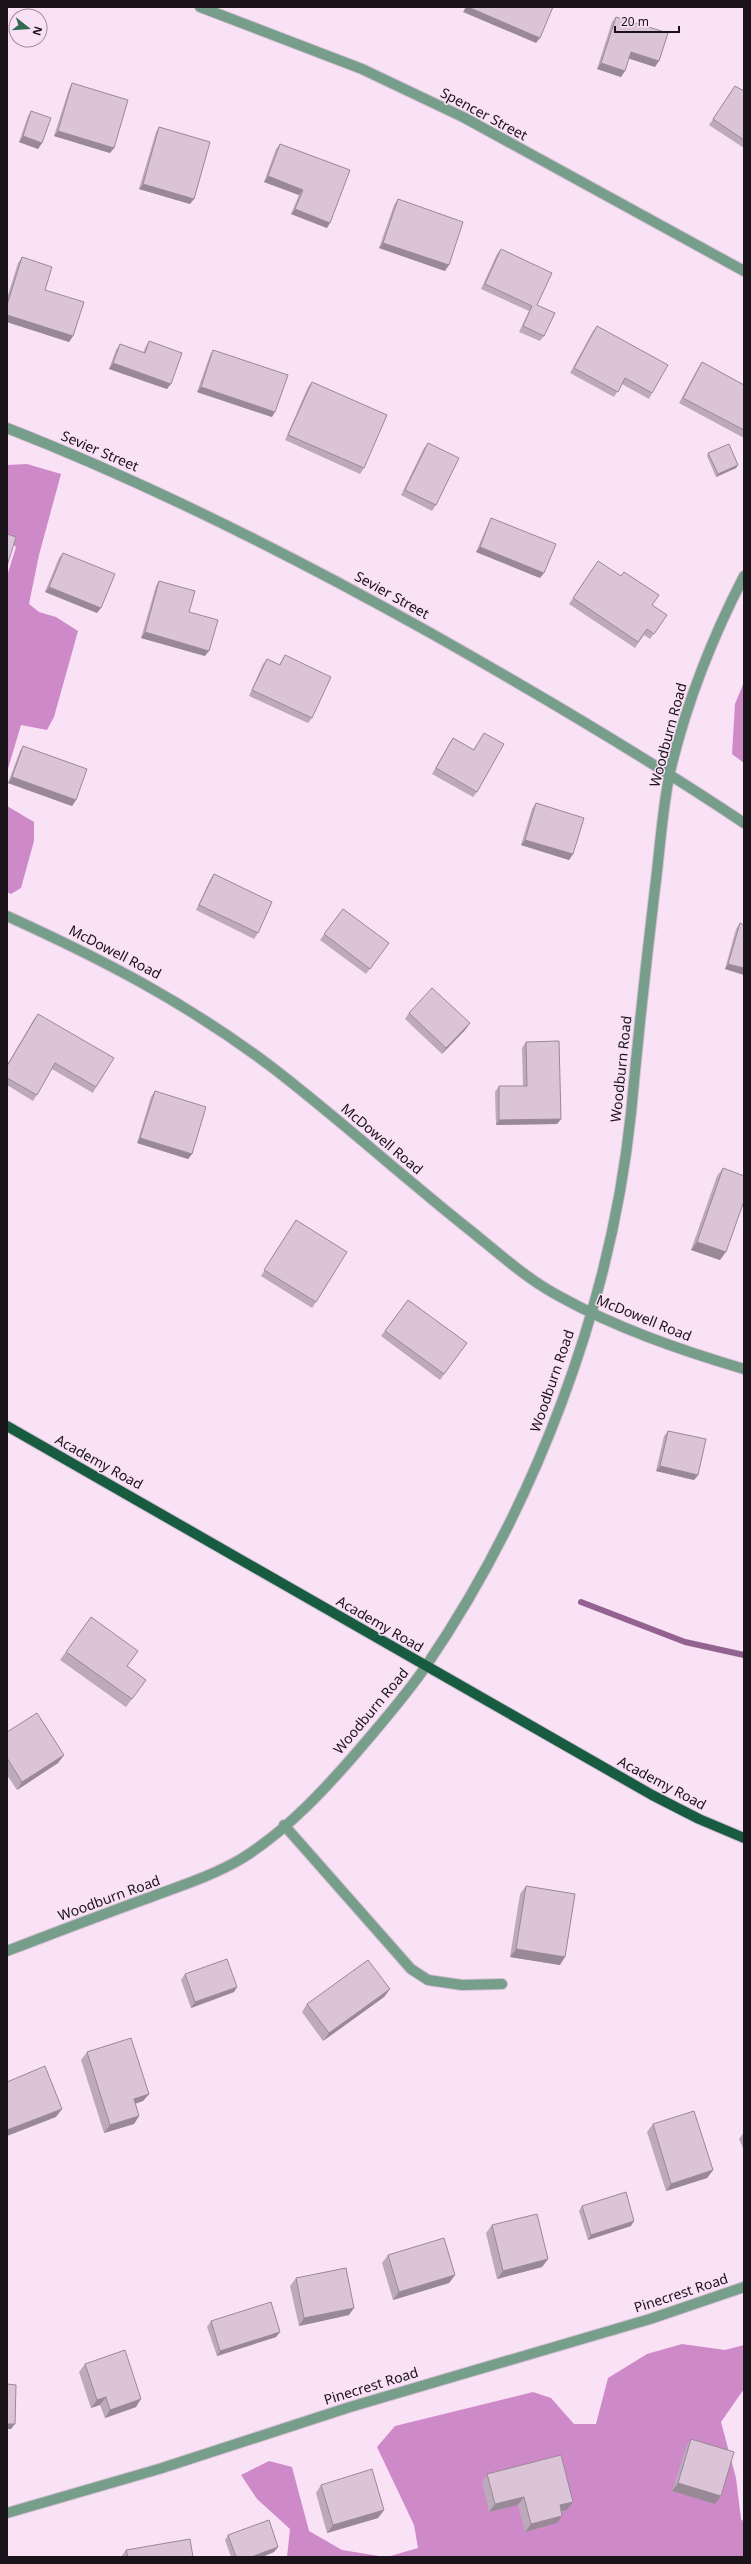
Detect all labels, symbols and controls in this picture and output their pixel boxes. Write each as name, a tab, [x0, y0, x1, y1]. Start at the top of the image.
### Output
north arrow	[8, 8, 48, 48]
scale bar	[615, 8, 679, 34]
text: 20 m	[621, 13, 649, 30]
text: N	[30, 25, 47, 38]
street label: Spencer Street	[437, 83, 531, 144]
street label: Sevier Street	[59, 426, 142, 475]
street label: Sevier Street	[352, 566, 433, 623]
street label: Woodburn Road	[644, 681, 691, 789]
street label: McDowell Road	[66, 920, 165, 983]
street label: Woodburn Road	[605, 1015, 636, 1123]
street label: McDowell Road	[337, 1099, 427, 1178]
street label: McDowell Road	[594, 1290, 695, 1345]
street label: Woodburn Road	[525, 1327, 578, 1435]
street label: Academy Road	[52, 1430, 147, 1494]
street label: Academy Road	[333, 1591, 427, 1656]
street label: Woodburn Road	[329, 1663, 412, 1758]
street label: Academy Road	[615, 1751, 710, 1814]
street label: Woodburn Road	[55, 1870, 162, 1925]
street label: Pinecrest Road	[631, 2268, 730, 2317]
street label: Pinecrest Road	[321, 2362, 420, 2409]

